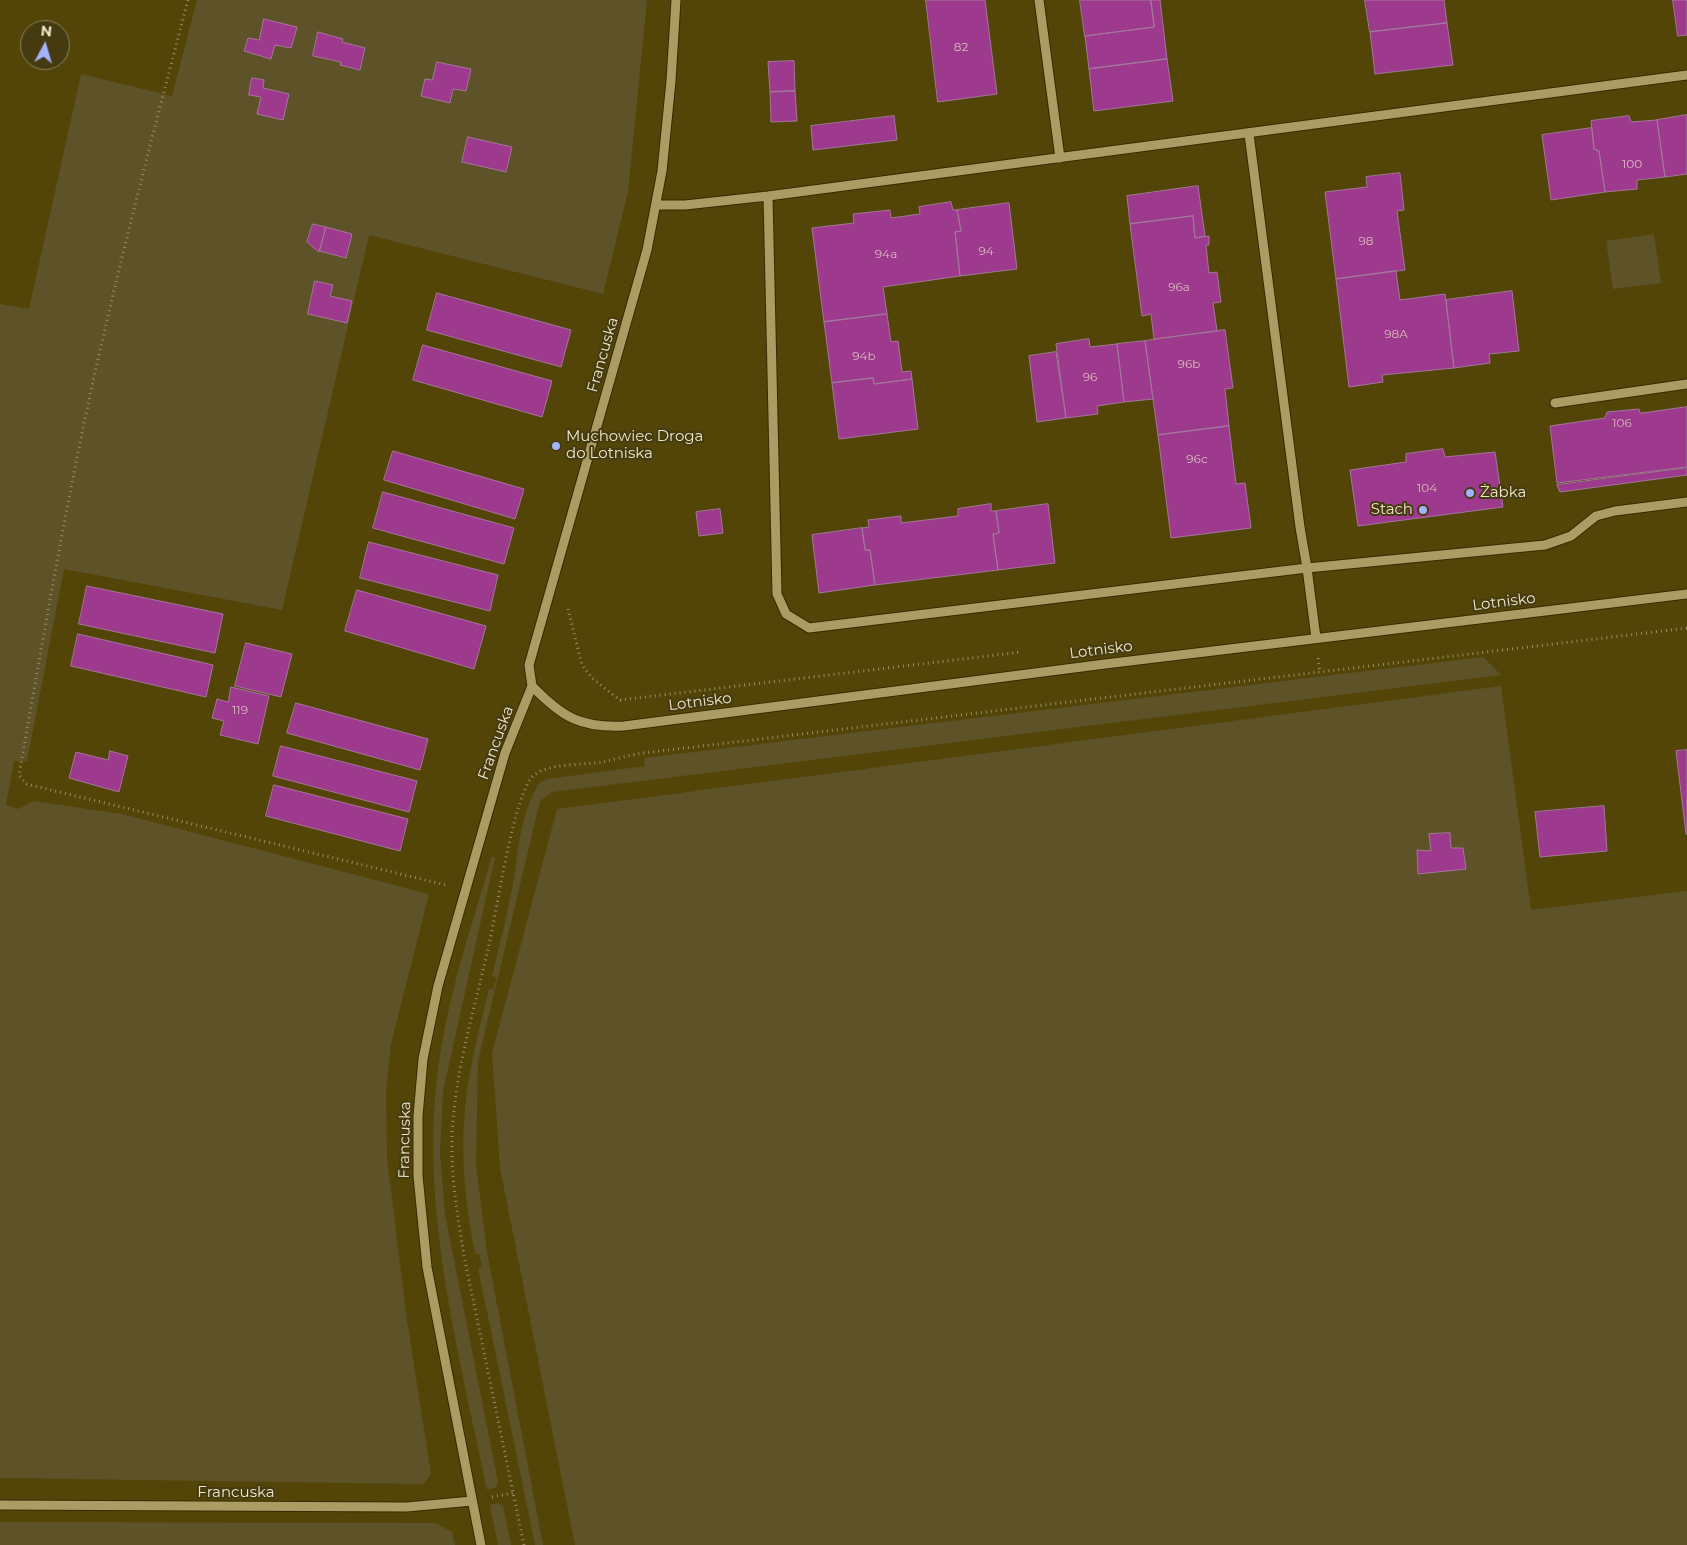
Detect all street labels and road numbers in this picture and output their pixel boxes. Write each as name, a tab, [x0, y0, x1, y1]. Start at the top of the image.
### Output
street label: Francuska	[584, 315, 622, 395]
street label: Lotnisko	[1471, 589, 1537, 615]
street label: Lotnisko	[1068, 637, 1134, 663]
street label: Lotnisko	[667, 689, 733, 715]
street label: Francuska	[474, 704, 518, 782]
street label: Francuska	[395, 1101, 415, 1179]
street label: Francuska	[197, 1484, 275, 1502]

